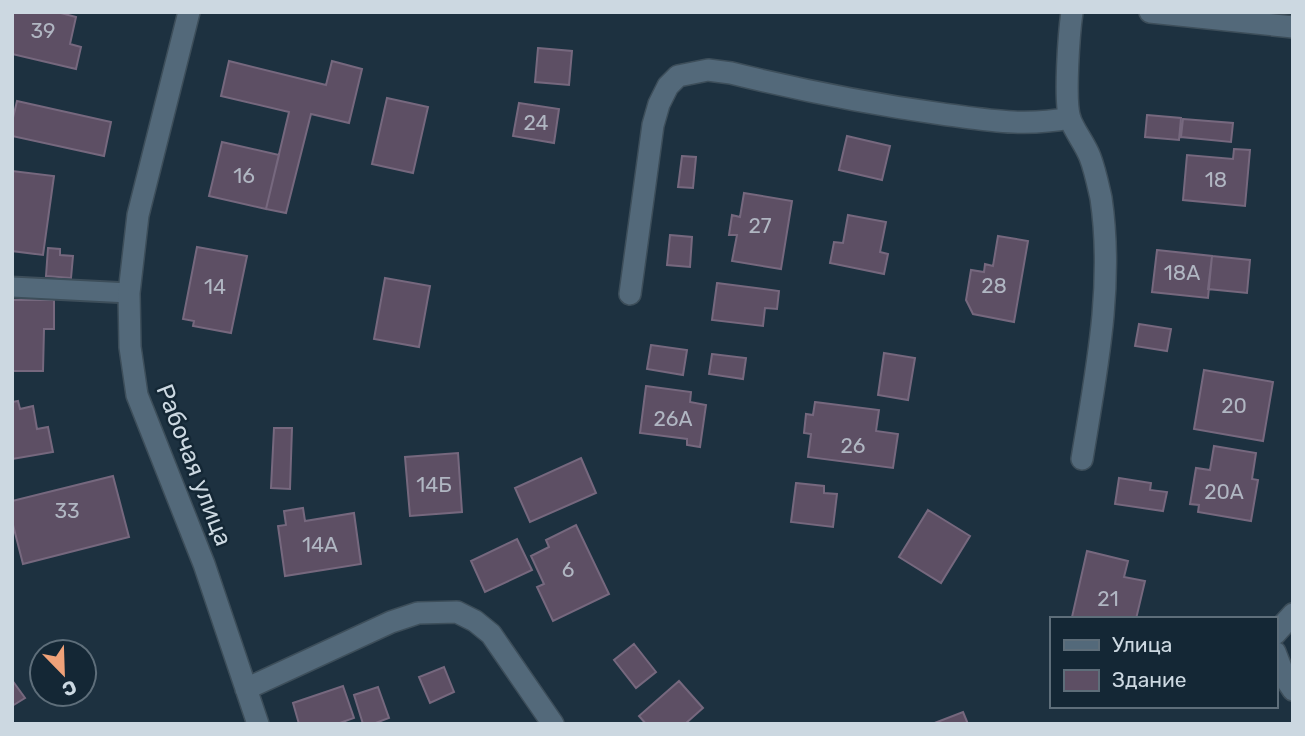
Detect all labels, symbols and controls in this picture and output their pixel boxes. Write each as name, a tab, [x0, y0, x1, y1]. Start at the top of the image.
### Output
house number: 39	[30, 18, 56, 43]
house number: 24	[523, 110, 549, 135]
house number: 16	[233, 163, 255, 188]
house number: 18	[1205, 167, 1227, 192]
house number: 27	[748, 213, 772, 238]
house number: 18А	[1164, 260, 1200, 285]
house number: 28	[981, 273, 1007, 298]
house number: 14	[204, 274, 226, 299]
street label: Рабочая улица	[150, 380, 238, 550]
house number: 20	[1221, 393, 1247, 418]
house number: 26А	[653, 406, 693, 431]
house number: 26	[841, 433, 866, 458]
house number: 14Б	[416, 472, 452, 497]
house number: 20А	[1204, 479, 1244, 504]
house number: 33	[54, 498, 80, 523]
house number: 14А	[302, 532, 338, 557]
house number: 6	[562, 557, 574, 582]
house number: 21	[1097, 586, 1119, 611]
legend	[1050, 617, 1277, 708]
text: Улица	[1112, 632, 1172, 657]
north arrow	[28, 638, 98, 708]
text: Здание	[1112, 667, 1187, 692]
text: С	[59, 675, 80, 701]

